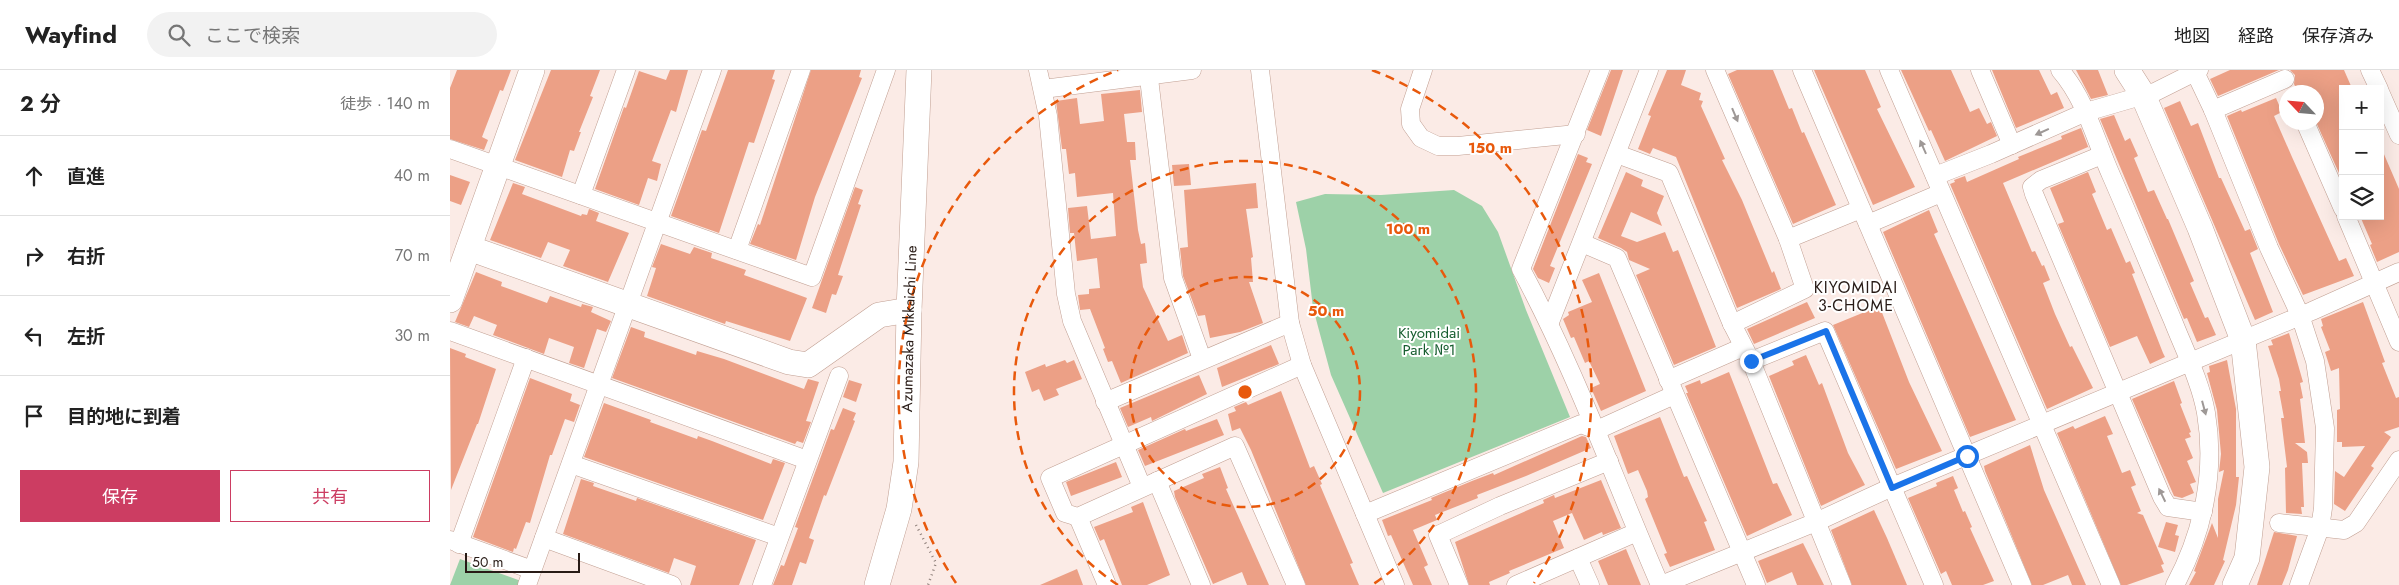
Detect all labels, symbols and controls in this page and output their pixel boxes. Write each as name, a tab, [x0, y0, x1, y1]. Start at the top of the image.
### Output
search box	[147, 12, 497, 57]
text: Wayfind	[25, 17, 117, 52]
icon: search	[165, 21, 193, 49]
text: ここで検索	[205, 22, 300, 49]
text: 地図	[2174, 23, 2210, 49]
text: 経路	[2238, 23, 2274, 49]
text: 保存済み	[2302, 23, 2374, 49]
north arrow	[2279, 85, 2324, 130]
map controls	[2339, 85, 2384, 220]
button: +	[2339, 85, 2384, 130]
text: 2 分	[20, 89, 61, 119]
text: 徒歩 · 140 m	[340, 92, 430, 115]
one-way arrow	[1731, 108, 1739, 122]
one-way arrow	[2035, 128, 2049, 136]
button: −	[2339, 130, 2384, 175]
text: 150 m	[1468, 137, 1512, 159]
one-way arrow	[1918, 140, 1926, 154]
icon: ahead	[20, 162, 48, 190]
text: 直進	[67, 163, 105, 190]
text: 40 m	[394, 164, 430, 187]
button: layers	[2339, 175, 2384, 220]
text: 100 m	[1386, 218, 1430, 240]
icon: right	[20, 242, 48, 270]
text: 右折	[67, 243, 105, 270]
text: 70 m	[395, 244, 430, 267]
street label: Azumazaka Mikkaichi Line	[896, 245, 923, 412]
district label: KIYOMIDAI 3-CHOME	[1814, 276, 1898, 317]
text: 50 m	[1308, 300, 1344, 322]
icon: left	[20, 322, 48, 350]
park label: Kiyomidai Park №1	[1398, 322, 1460, 361]
text: 左折	[67, 323, 105, 350]
text: 30 m	[394, 324, 430, 347]
route end	[1740, 350, 1763, 373]
centre of rings	[1236, 383, 1254, 401]
one-way arrow	[2201, 400, 2209, 415]
icon: arrive	[20, 402, 48, 430]
text: 目的地に到着	[67, 403, 181, 430]
route start	[1956, 445, 1979, 468]
button: 保存	[20, 470, 220, 522]
button: 共有	[230, 470, 430, 522]
one-way arrow	[2158, 488, 2166, 502]
scale bar	[465, 550, 580, 573]
text: 50 m	[472, 552, 503, 572]

